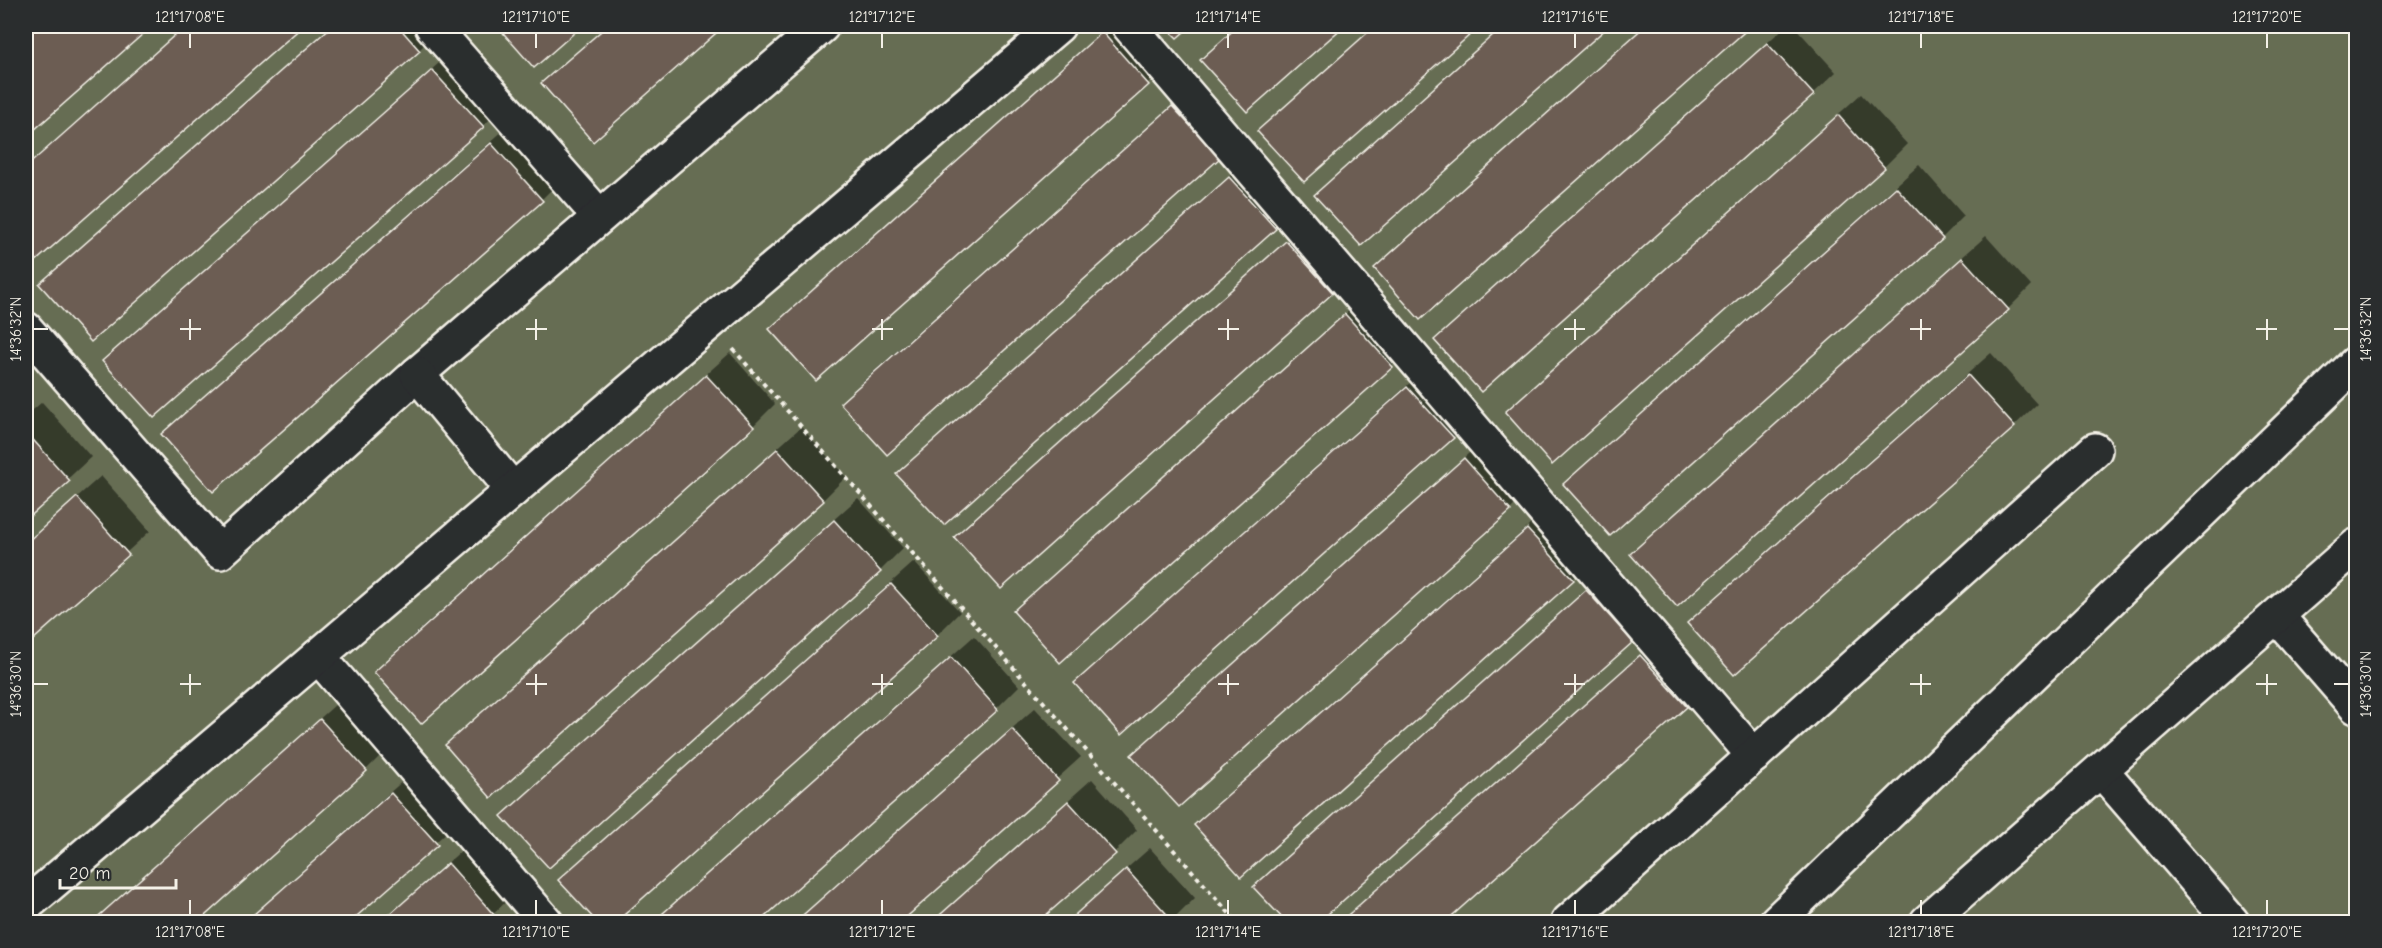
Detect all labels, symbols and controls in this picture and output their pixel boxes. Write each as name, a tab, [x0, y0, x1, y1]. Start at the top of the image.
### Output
text: 121°17'08"E	[155, 8, 225, 26]
text: 121°17'10"E	[502, 8, 570, 26]
text: 121°17'12"E	[849, 8, 915, 26]
text: 121°17'14"E	[1195, 8, 1261, 26]
text: 121°17'16"E	[1542, 8, 1608, 26]
text: 121°17'18"E	[1888, 8, 1954, 26]
text: 121°17'20"E	[2232, 8, 2302, 26]
text: 14°36'32"N	[7, 297, 25, 361]
text: 14°36'32"N	[2357, 297, 2375, 361]
text: 14°36'30"N	[7, 651, 25, 717]
text: 14°36'30"N	[2357, 651, 2375, 717]
scale bar	[60, 852, 176, 890]
text: 20 m	[69, 863, 110, 884]
text: 121°17'08"E	[155, 923, 225, 941]
text: 121°17'10"E	[502, 923, 570, 941]
text: 121°17'12"E	[849, 923, 915, 941]
text: 121°17'14"E	[1195, 923, 1261, 941]
text: 121°17'16"E	[1542, 923, 1608, 941]
text: 121°17'18"E	[1888, 923, 1954, 941]
text: 121°17'20"E	[2232, 923, 2302, 941]

